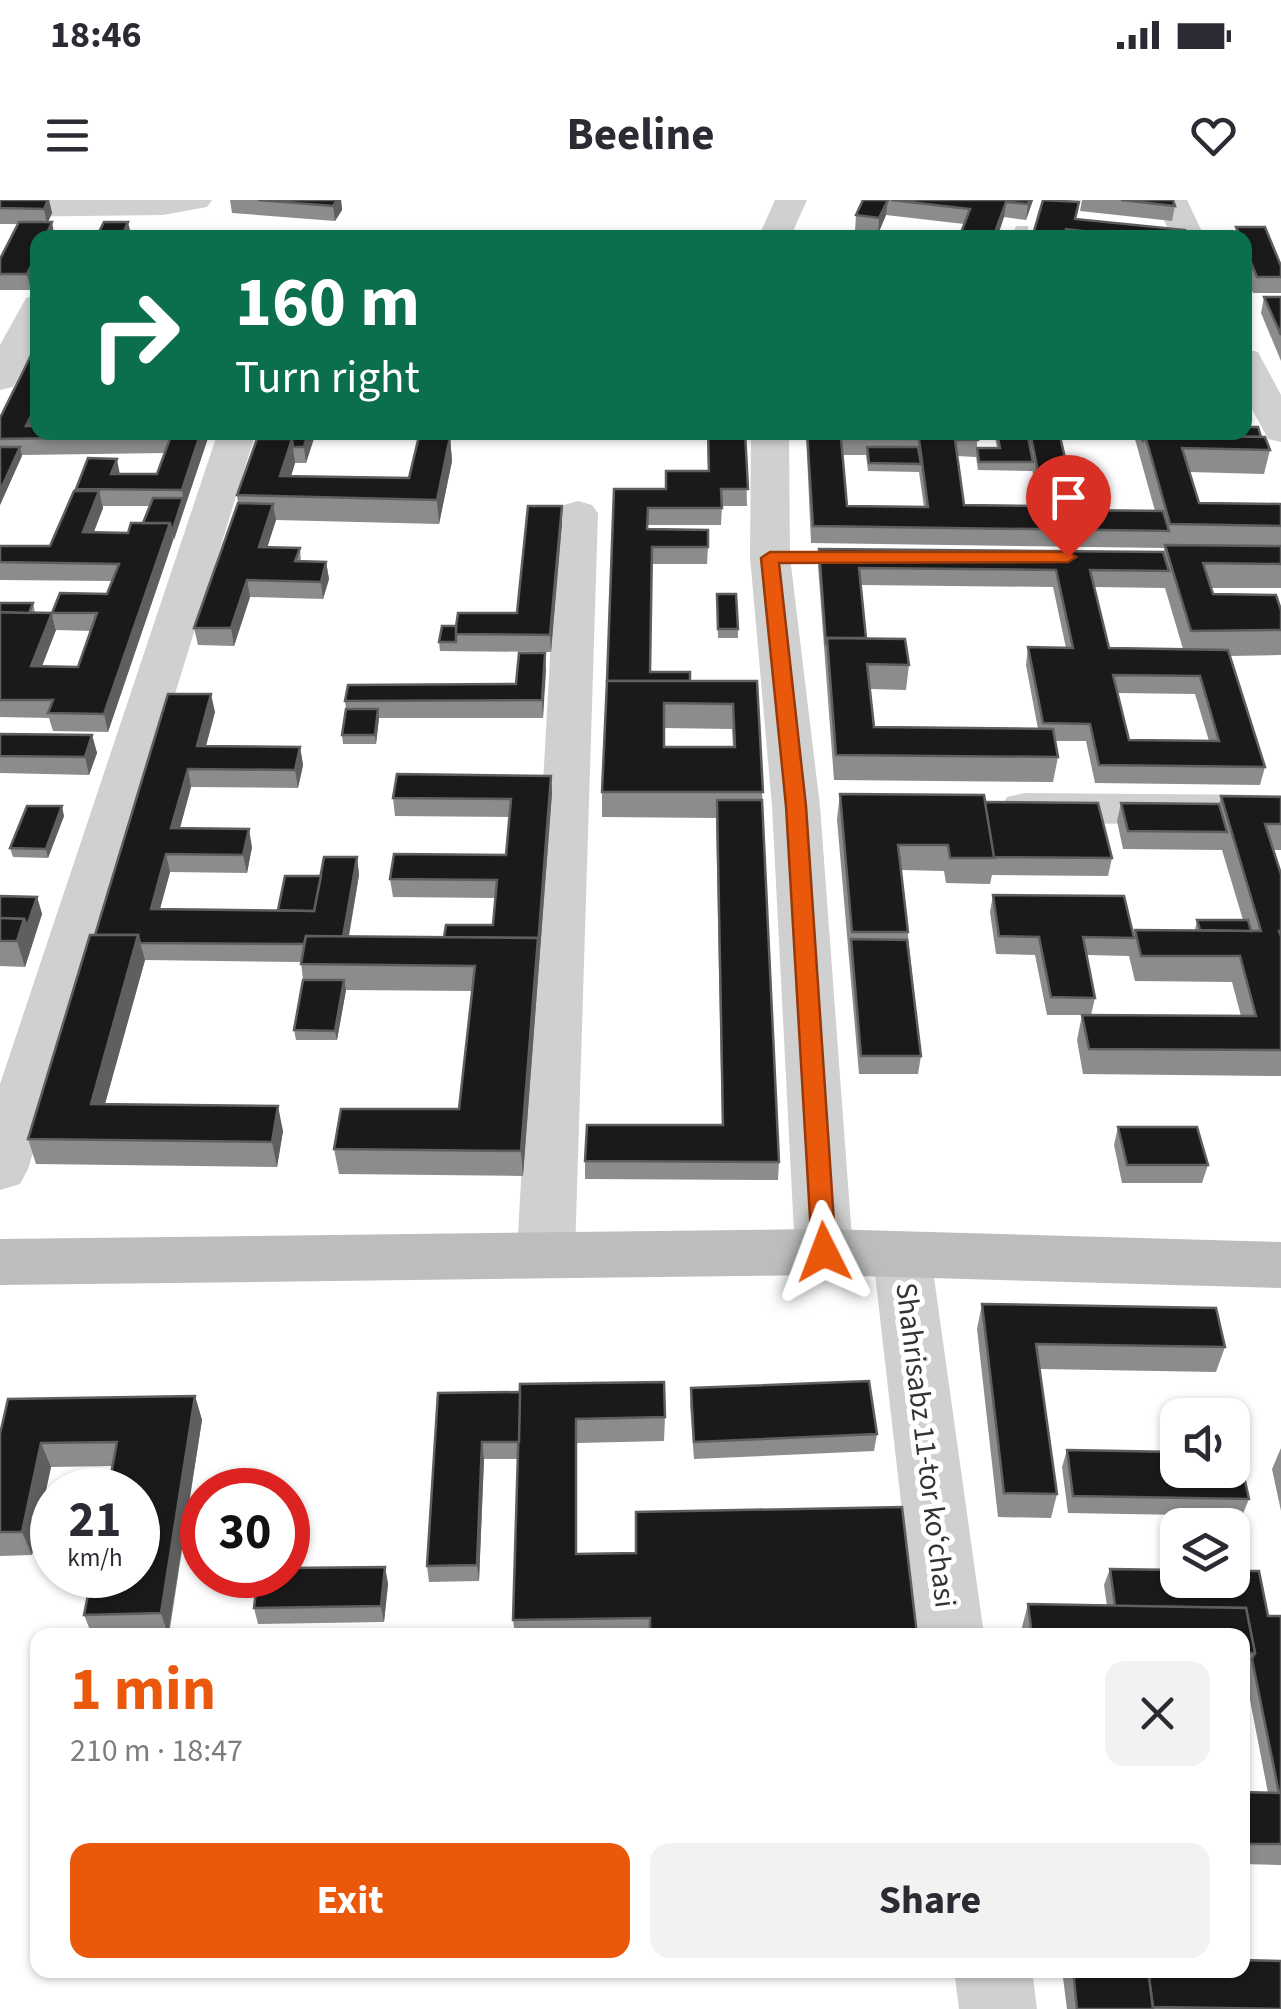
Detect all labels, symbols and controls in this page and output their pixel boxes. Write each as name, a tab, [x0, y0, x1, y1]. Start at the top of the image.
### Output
text: 18:46	[50, 8, 142, 62]
text: Beeline	[566, 103, 715, 167]
icon: menu	[40, 108, 95, 163]
icon: heart	[1186, 108, 1241, 163]
text: 160 m	[235, 253, 420, 353]
icon: right	[70, 270, 200, 400]
text: Turn right	[235, 346, 420, 410]
pin	[1026, 455, 1111, 558]
icon: arrive	[1041, 470, 1096, 525]
position arrow	[772, 1200, 876, 1304]
street label: Shahrisabz 11-tor koʻchasi	[884, 1280, 967, 1610]
map controls	[1160, 1398, 1250, 1598]
button: sound	[1160, 1398, 1250, 1488]
speed limit sign: 30	[180, 1468, 310, 1598]
text: 21	[69, 1485, 121, 1556]
button: layers	[1160, 1508, 1250, 1598]
text: km/h	[67, 1540, 123, 1576]
text: 1 min	[70, 1648, 216, 1733]
button: close	[1105, 1661, 1210, 1766]
text: 210 m · 18:47	[70, 1728, 243, 1774]
button: Exit	[70, 1843, 630, 1958]
button: Share	[650, 1843, 1210, 1958]

